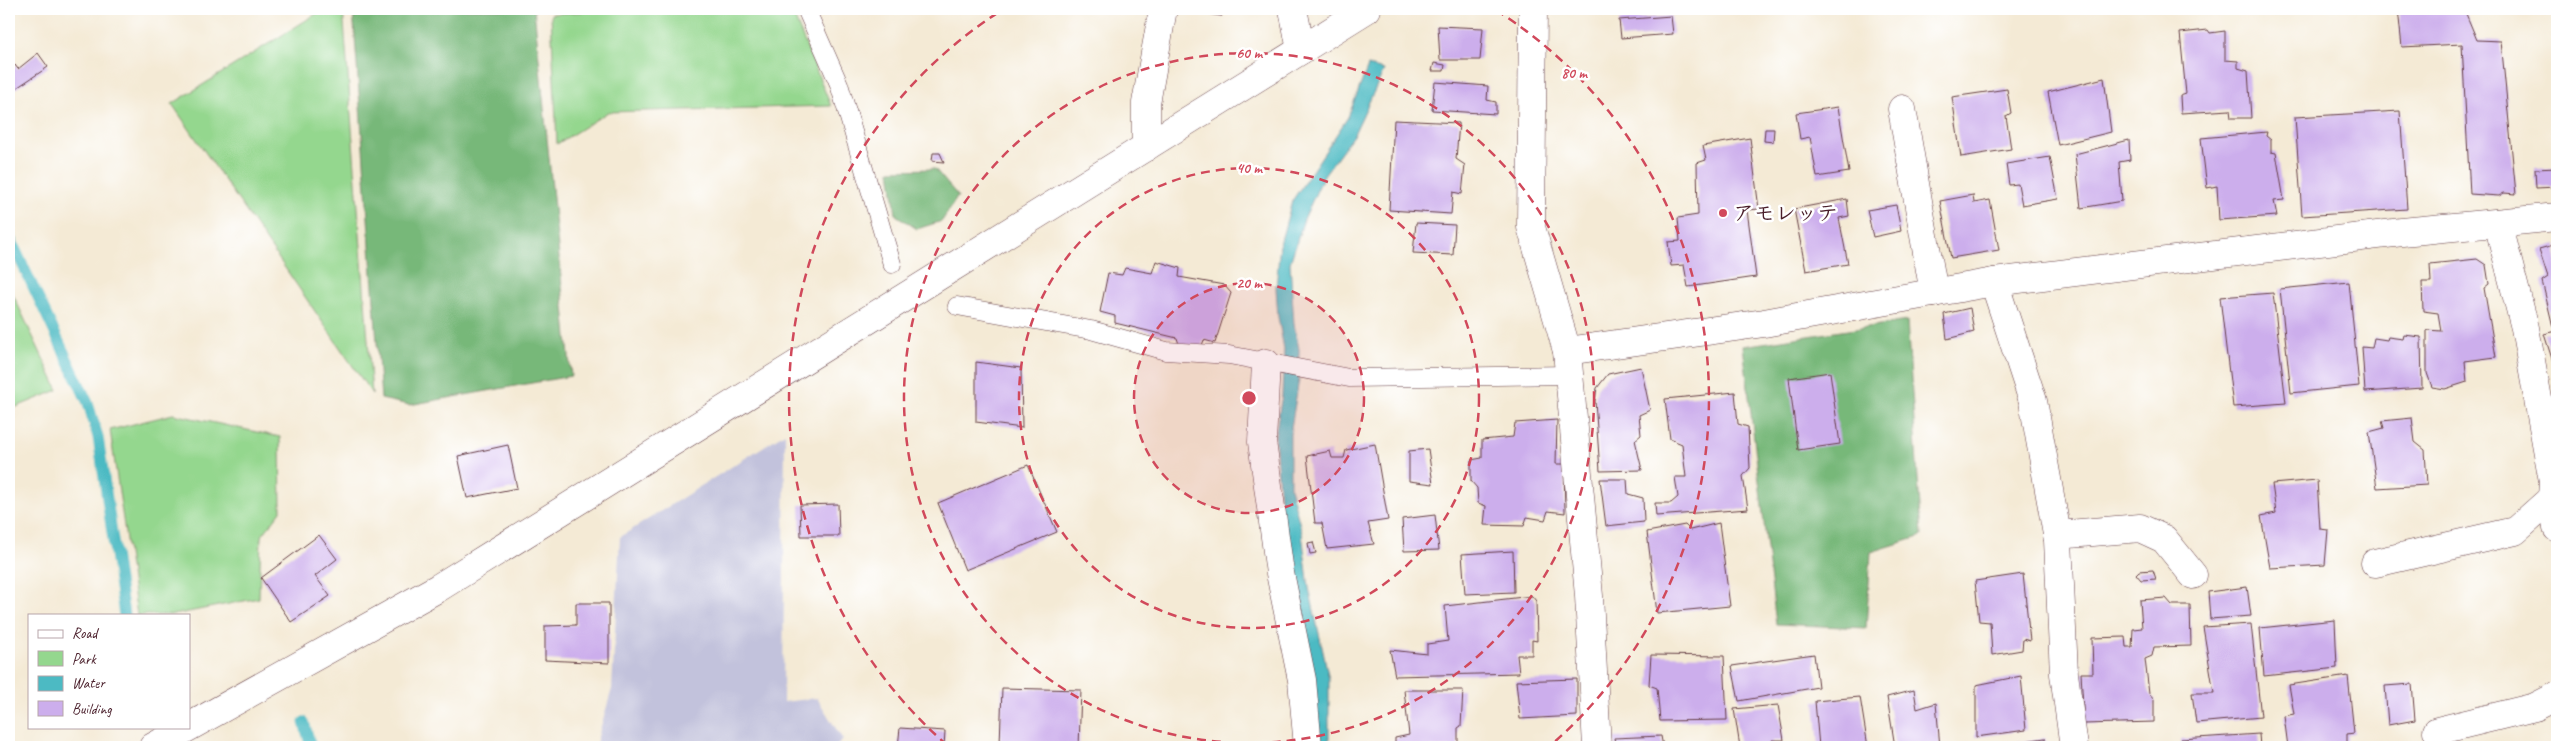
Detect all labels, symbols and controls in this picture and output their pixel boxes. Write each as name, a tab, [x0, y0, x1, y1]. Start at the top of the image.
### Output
text: 60 m	[1236, 44, 1263, 63]
text: 80 m	[1561, 64, 1588, 83]
text: 40 m	[1236, 159, 1263, 178]
place label: アモレッテ	[1733, 200, 1838, 226]
marker: アモレッテ	[1717, 207, 1729, 219]
text: 20 m	[1236, 274, 1263, 293]
centre of rings	[1240, 389, 1258, 407]
legend	[28, 614, 190, 728]
text: Road	[72, 624, 99, 643]
text: Park	[72, 650, 97, 669]
text: Water	[72, 674, 106, 693]
text: Building	[72, 700, 112, 719]

